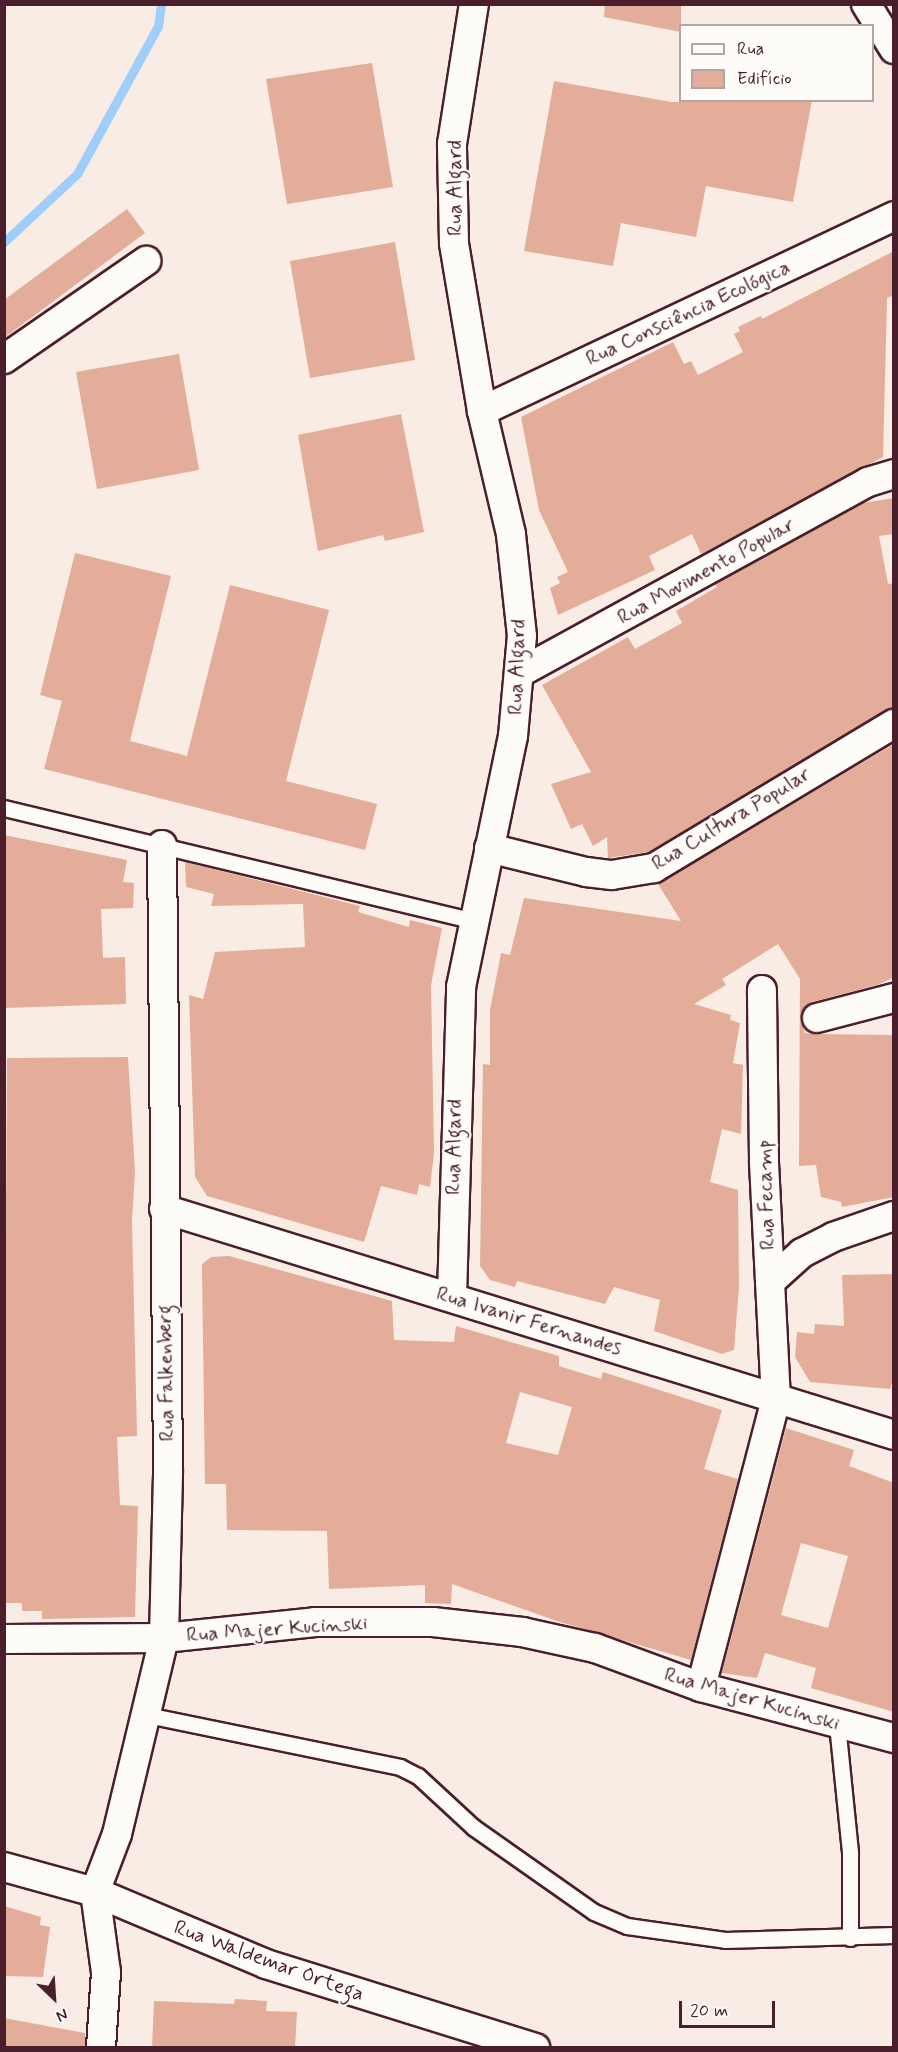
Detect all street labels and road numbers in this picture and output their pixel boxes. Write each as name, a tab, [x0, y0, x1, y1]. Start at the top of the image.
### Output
street label: Rua Algard	[442, 140, 468, 236]
street label: Rua Consciência Ecológica	[581, 254, 795, 372]
street label: Rua Movimento Popular	[613, 512, 799, 630]
street label: Rua Algard	[503, 619, 531, 715]
street label: Rua Cultura Popular	[650, 763, 812, 875]
street label: Rua Algard	[441, 1099, 467, 1195]
street label: Rua Fecamp	[751, 1140, 781, 1250]
street label: Rua Ivanir Fernandes	[432, 1280, 626, 1362]
street label: Rua Falkenberg	[152, 1306, 180, 1440]
street label: Rua Majer Kucinski	[186, 1610, 368, 1648]
street label: Rua Majer Kucinski	[661, 1662, 843, 1736]
street label: Rua Waldemar Ortega	[170, 1915, 368, 2007]

